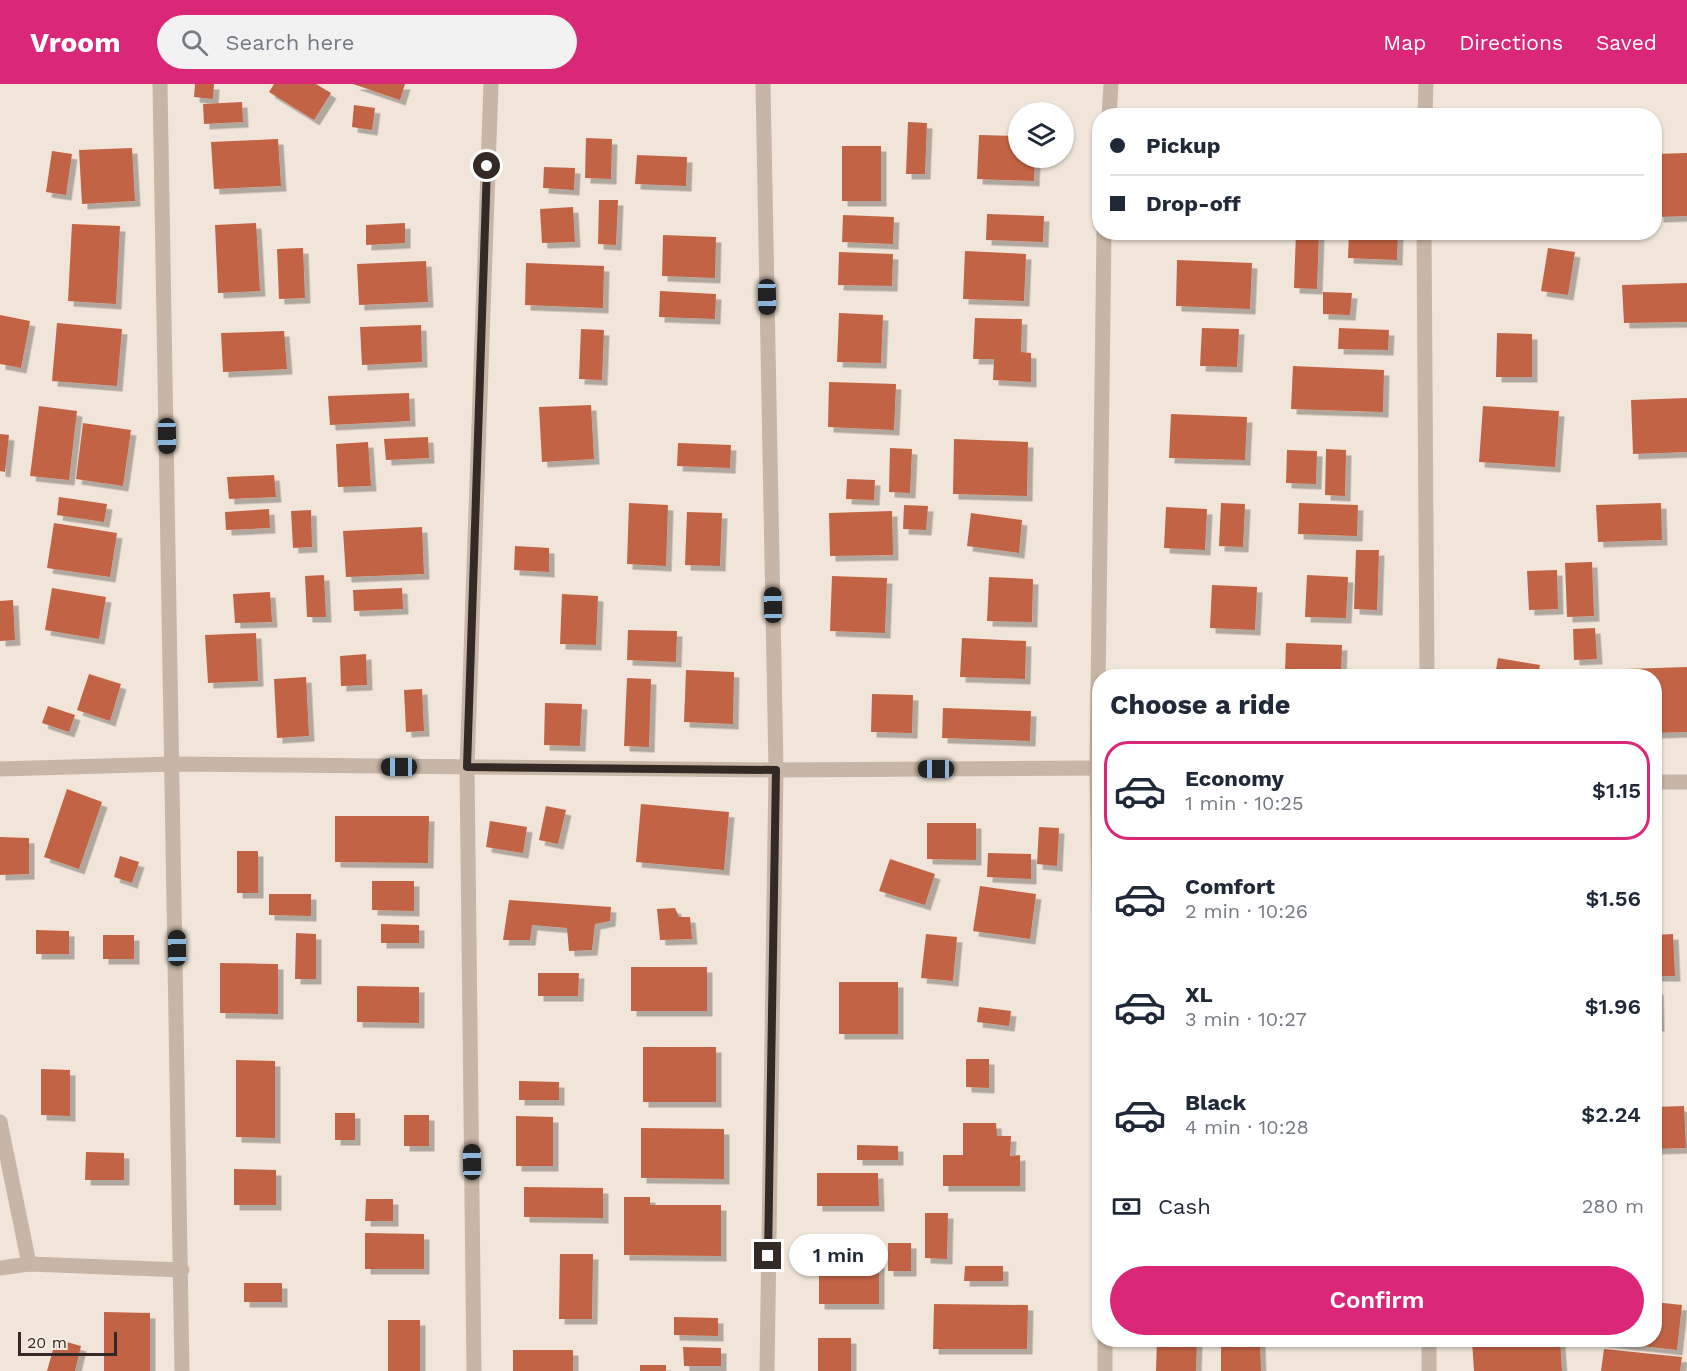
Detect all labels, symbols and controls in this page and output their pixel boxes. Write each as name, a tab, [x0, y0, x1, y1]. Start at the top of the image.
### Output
search box	[157, 15, 577, 69]
text: Vroom	[30, 26, 121, 59]
icon: search	[178, 26, 211, 59]
text: Search here	[226, 30, 354, 55]
text: Map	[1383, 30, 1426, 55]
text: Directions	[1459, 30, 1563, 55]
text: Saved	[1596, 30, 1657, 55]
map controls	[1008, 102, 1074, 168]
button: layers	[1008, 102, 1074, 168]
text: Pickup	[1146, 133, 1221, 158]
route start	[473, 152, 500, 179]
text: Drop-off	[1146, 191, 1241, 216]
car	[758, 279, 776, 315]
car	[158, 418, 176, 454]
car	[764, 587, 782, 623]
text: Choose a ride	[1110, 689, 1290, 721]
car	[381, 758, 417, 776]
car	[918, 760, 954, 778]
icon: car	[1113, 764, 1167, 818]
text: Economy	[1185, 766, 1284, 791]
text: $1.15	[1592, 778, 1641, 803]
text: 1 min · 10:25	[1185, 791, 1304, 815]
icon: car	[1113, 872, 1167, 926]
text: Comfort	[1185, 874, 1275, 899]
text: $1.56	[1585, 886, 1641, 911]
text: 2 min · 10:26	[1185, 899, 1308, 923]
car	[168, 930, 186, 966]
icon: car	[1113, 980, 1167, 1034]
text: XL	[1185, 982, 1213, 1007]
text: $1.96	[1585, 994, 1641, 1019]
text: 3 min · 10:27	[1185, 1007, 1307, 1031]
icon: car	[1113, 1088, 1167, 1142]
text: Black	[1185, 1090, 1246, 1115]
text: $2.24	[1581, 1102, 1641, 1127]
text: 4 min · 10:28	[1185, 1115, 1309, 1139]
car	[463, 1144, 481, 1180]
icon: cash	[1110, 1190, 1143, 1223]
text: Cash	[1158, 1194, 1211, 1219]
text: 280 m	[1582, 1194, 1644, 1218]
callout: 1 min	[789, 1235, 888, 1277]
route end	[754, 1242, 781, 1269]
text: 1 min	[813, 1243, 864, 1267]
button: Confirm	[1110, 1266, 1644, 1335]
scale bar	[18, 1329, 117, 1356]
text: 20 m	[27, 1333, 67, 1352]

